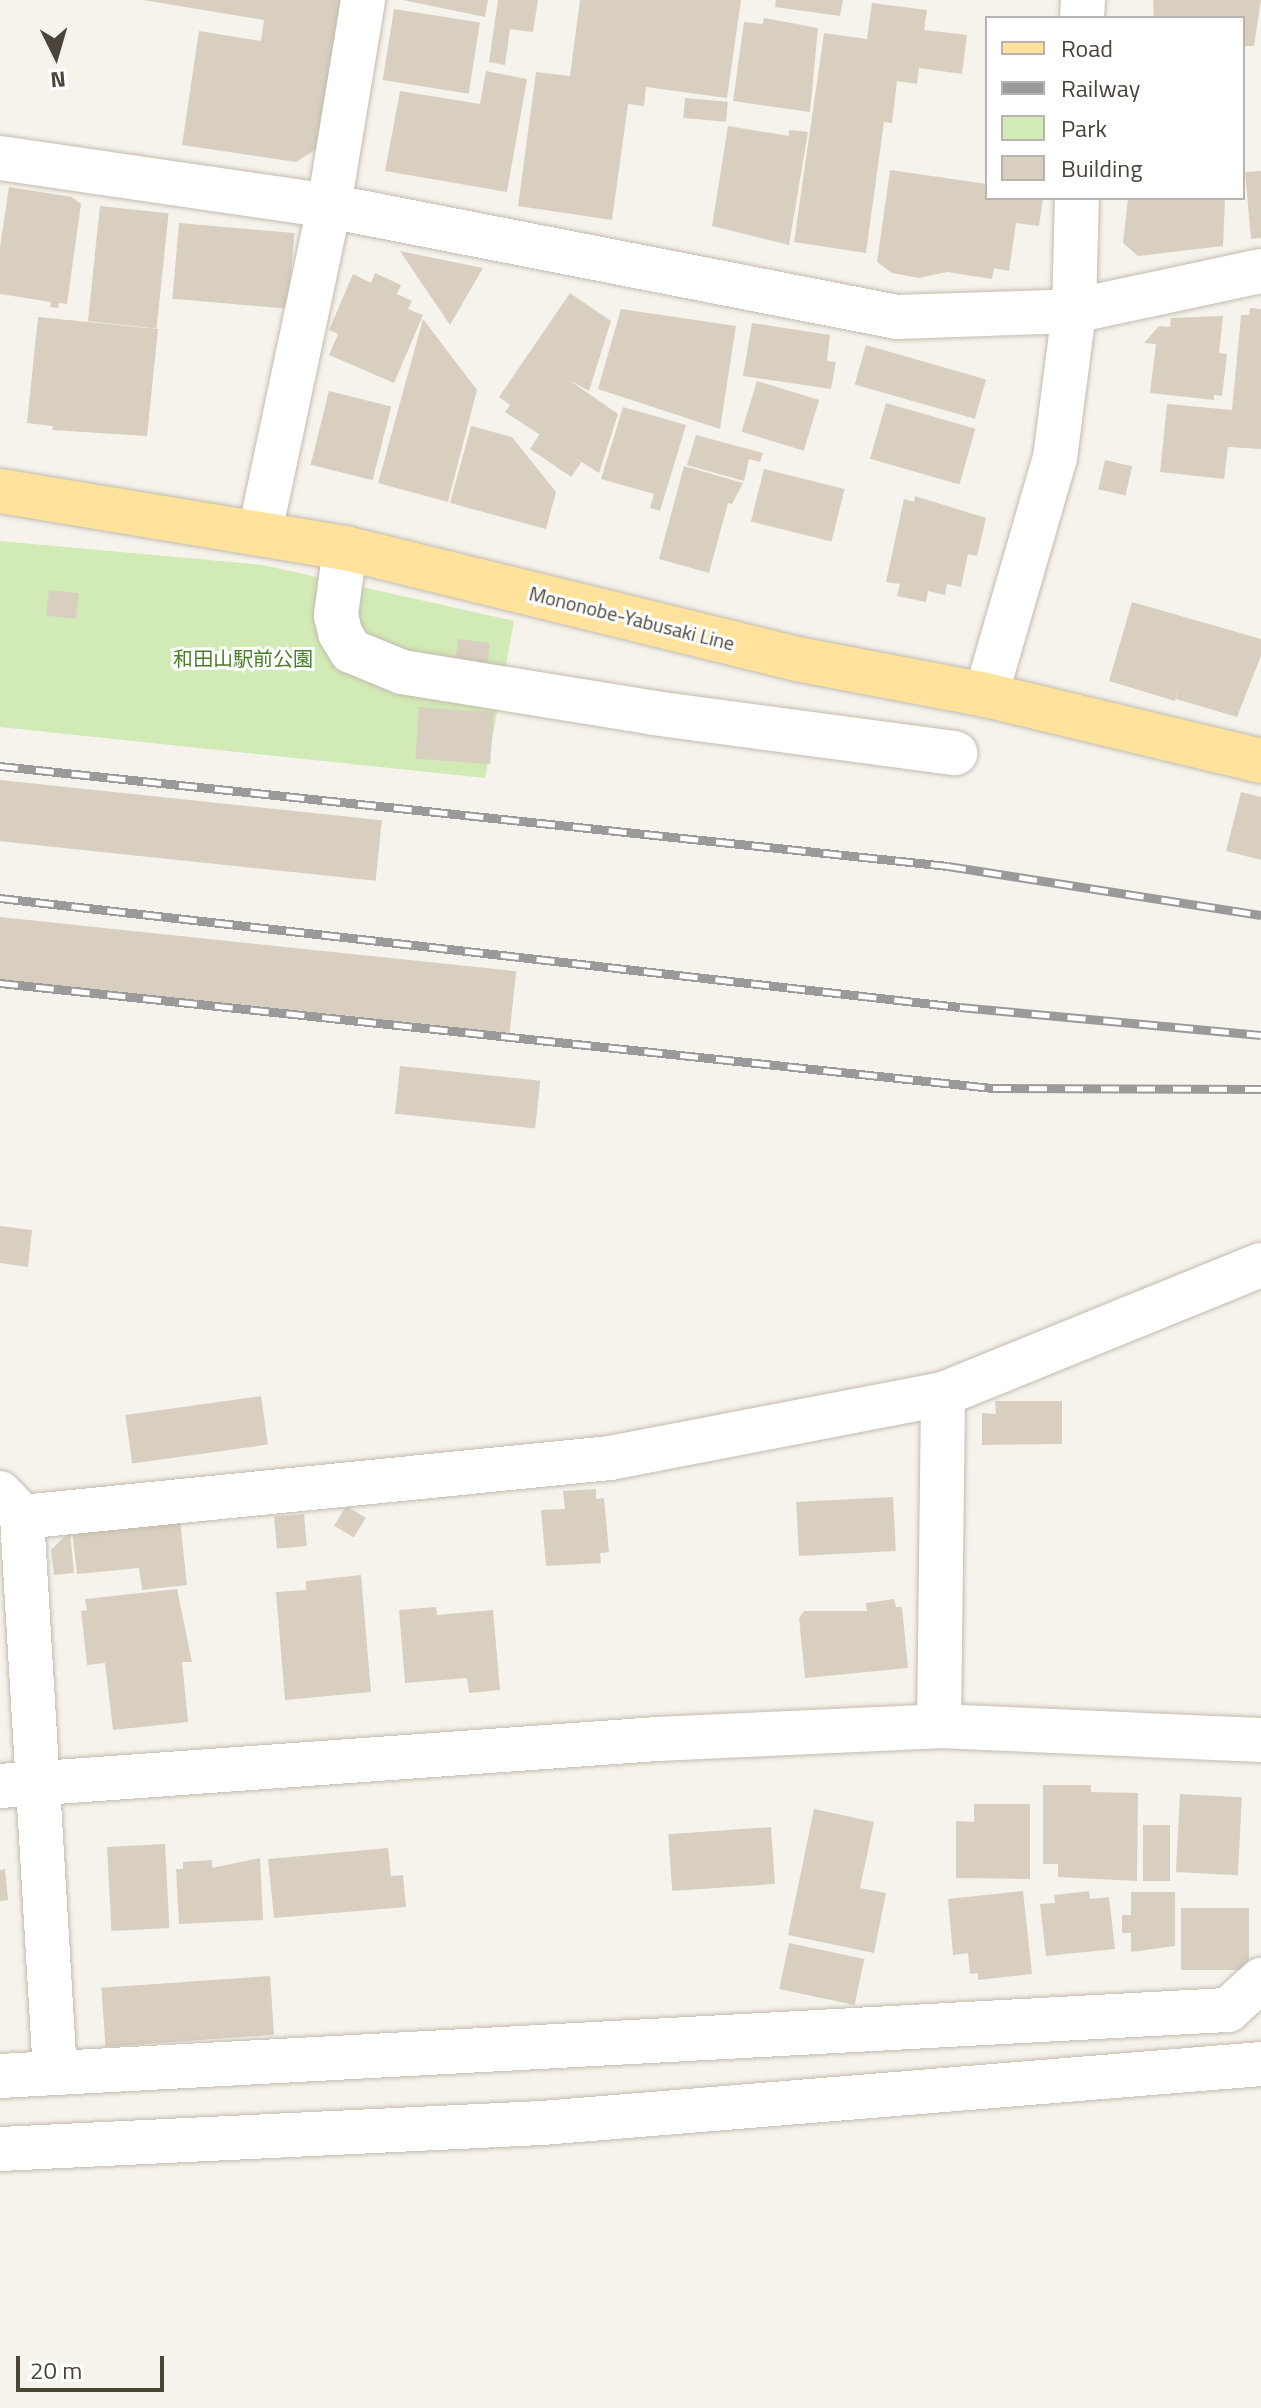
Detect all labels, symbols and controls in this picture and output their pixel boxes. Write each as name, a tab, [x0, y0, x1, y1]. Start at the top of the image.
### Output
north arrow	[16, 16, 96, 96]
legend	[985, 16, 1245, 200]
text: Road	[1061, 30, 1113, 66]
text: N	[49, 62, 67, 98]
text: Railway	[1061, 70, 1140, 106]
text: Park	[1061, 110, 1107, 146]
text: Building	[1061, 150, 1143, 186]
street label: Mononobe-Yabusaki Line	[527, 581, 737, 655]
park label: 和田山駅前公園	[173, 646, 313, 670]
scale bar	[20, 2340, 168, 2390]
text: 20 m	[30, 2352, 82, 2388]

